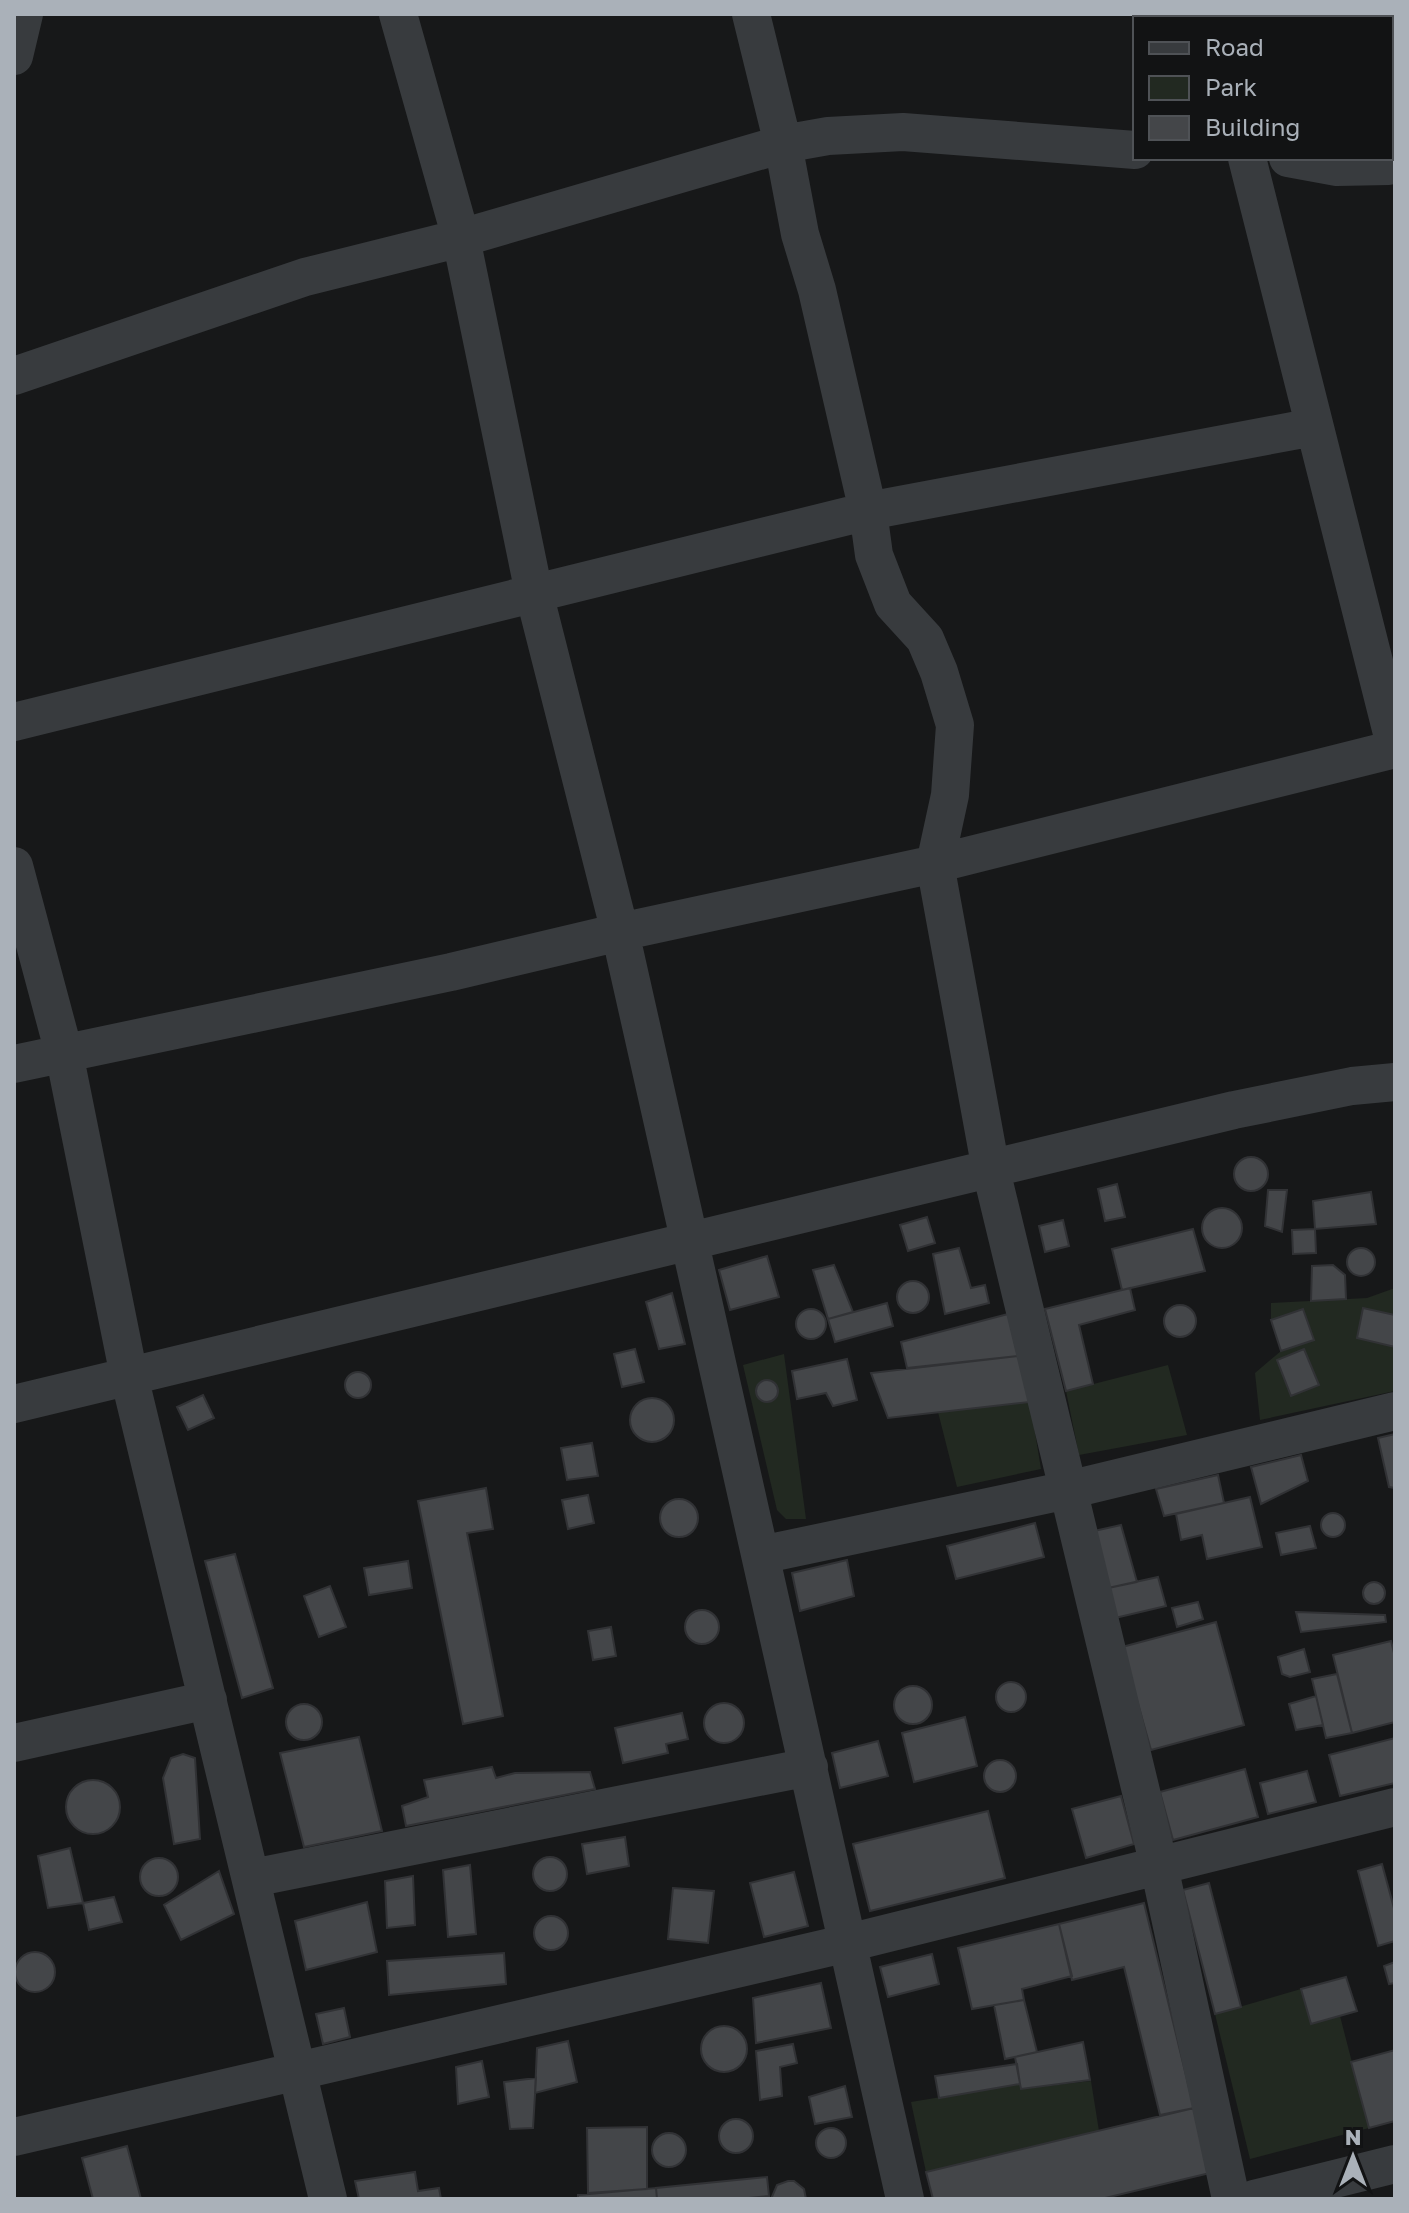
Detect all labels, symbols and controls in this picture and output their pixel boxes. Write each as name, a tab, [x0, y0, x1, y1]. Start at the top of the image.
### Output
legend	[1133, 16, 1393, 160]
text: Road	[1205, 32, 1264, 61]
text: Park	[1205, 72, 1257, 101]
text: Building	[1205, 112, 1300, 141]
north arrow	[1313, 2117, 1393, 2197]
text: N	[1345, 2123, 1361, 2150]

